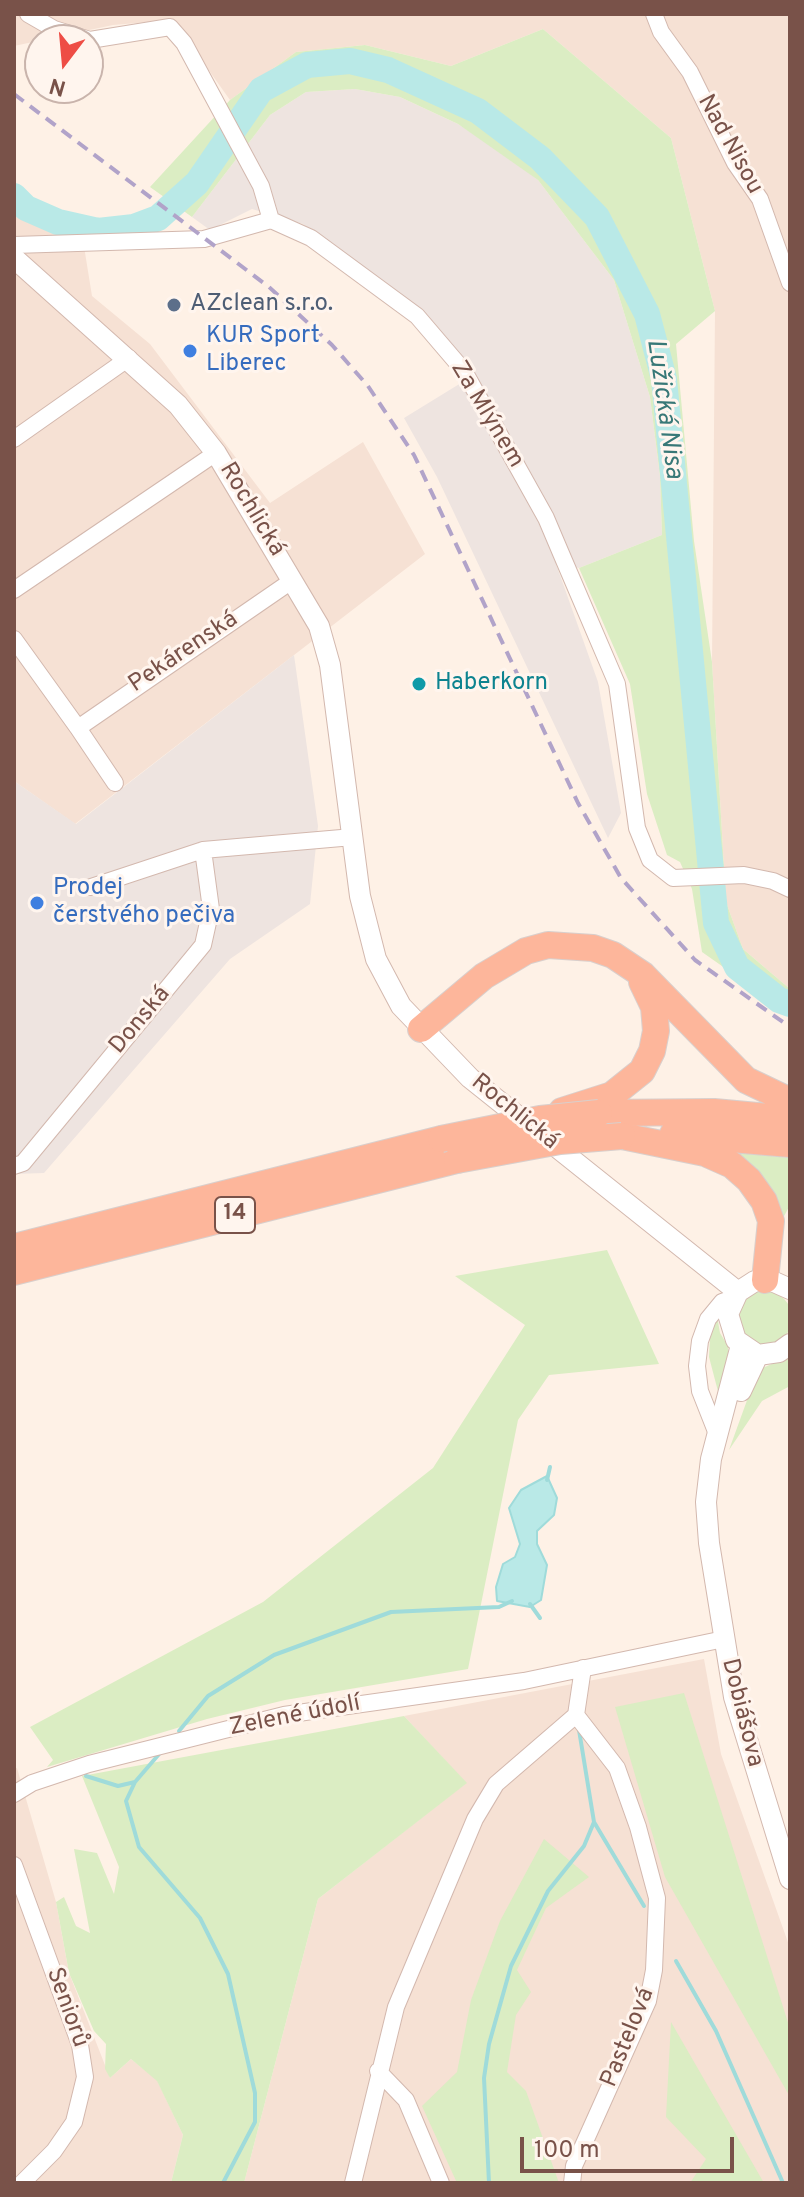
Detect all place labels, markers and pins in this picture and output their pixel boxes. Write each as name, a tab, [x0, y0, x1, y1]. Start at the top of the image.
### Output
place label: AZclean s.r.o.	[190, 291, 333, 319]
marker: AZclean s.r.o.	[165, 296, 183, 314]
place label: KUR Sport Liberec	[206, 323, 320, 379]
marker: KUR Sport Liberec	[181, 342, 199, 360]
place label: Haberkorn	[435, 670, 548, 698]
marker: Haberkorn	[410, 675, 428, 693]
place label: Prodej čerstvého pečiva	[53, 875, 235, 931]
marker: Prodej čerstvého pečiva	[28, 894, 46, 912]

